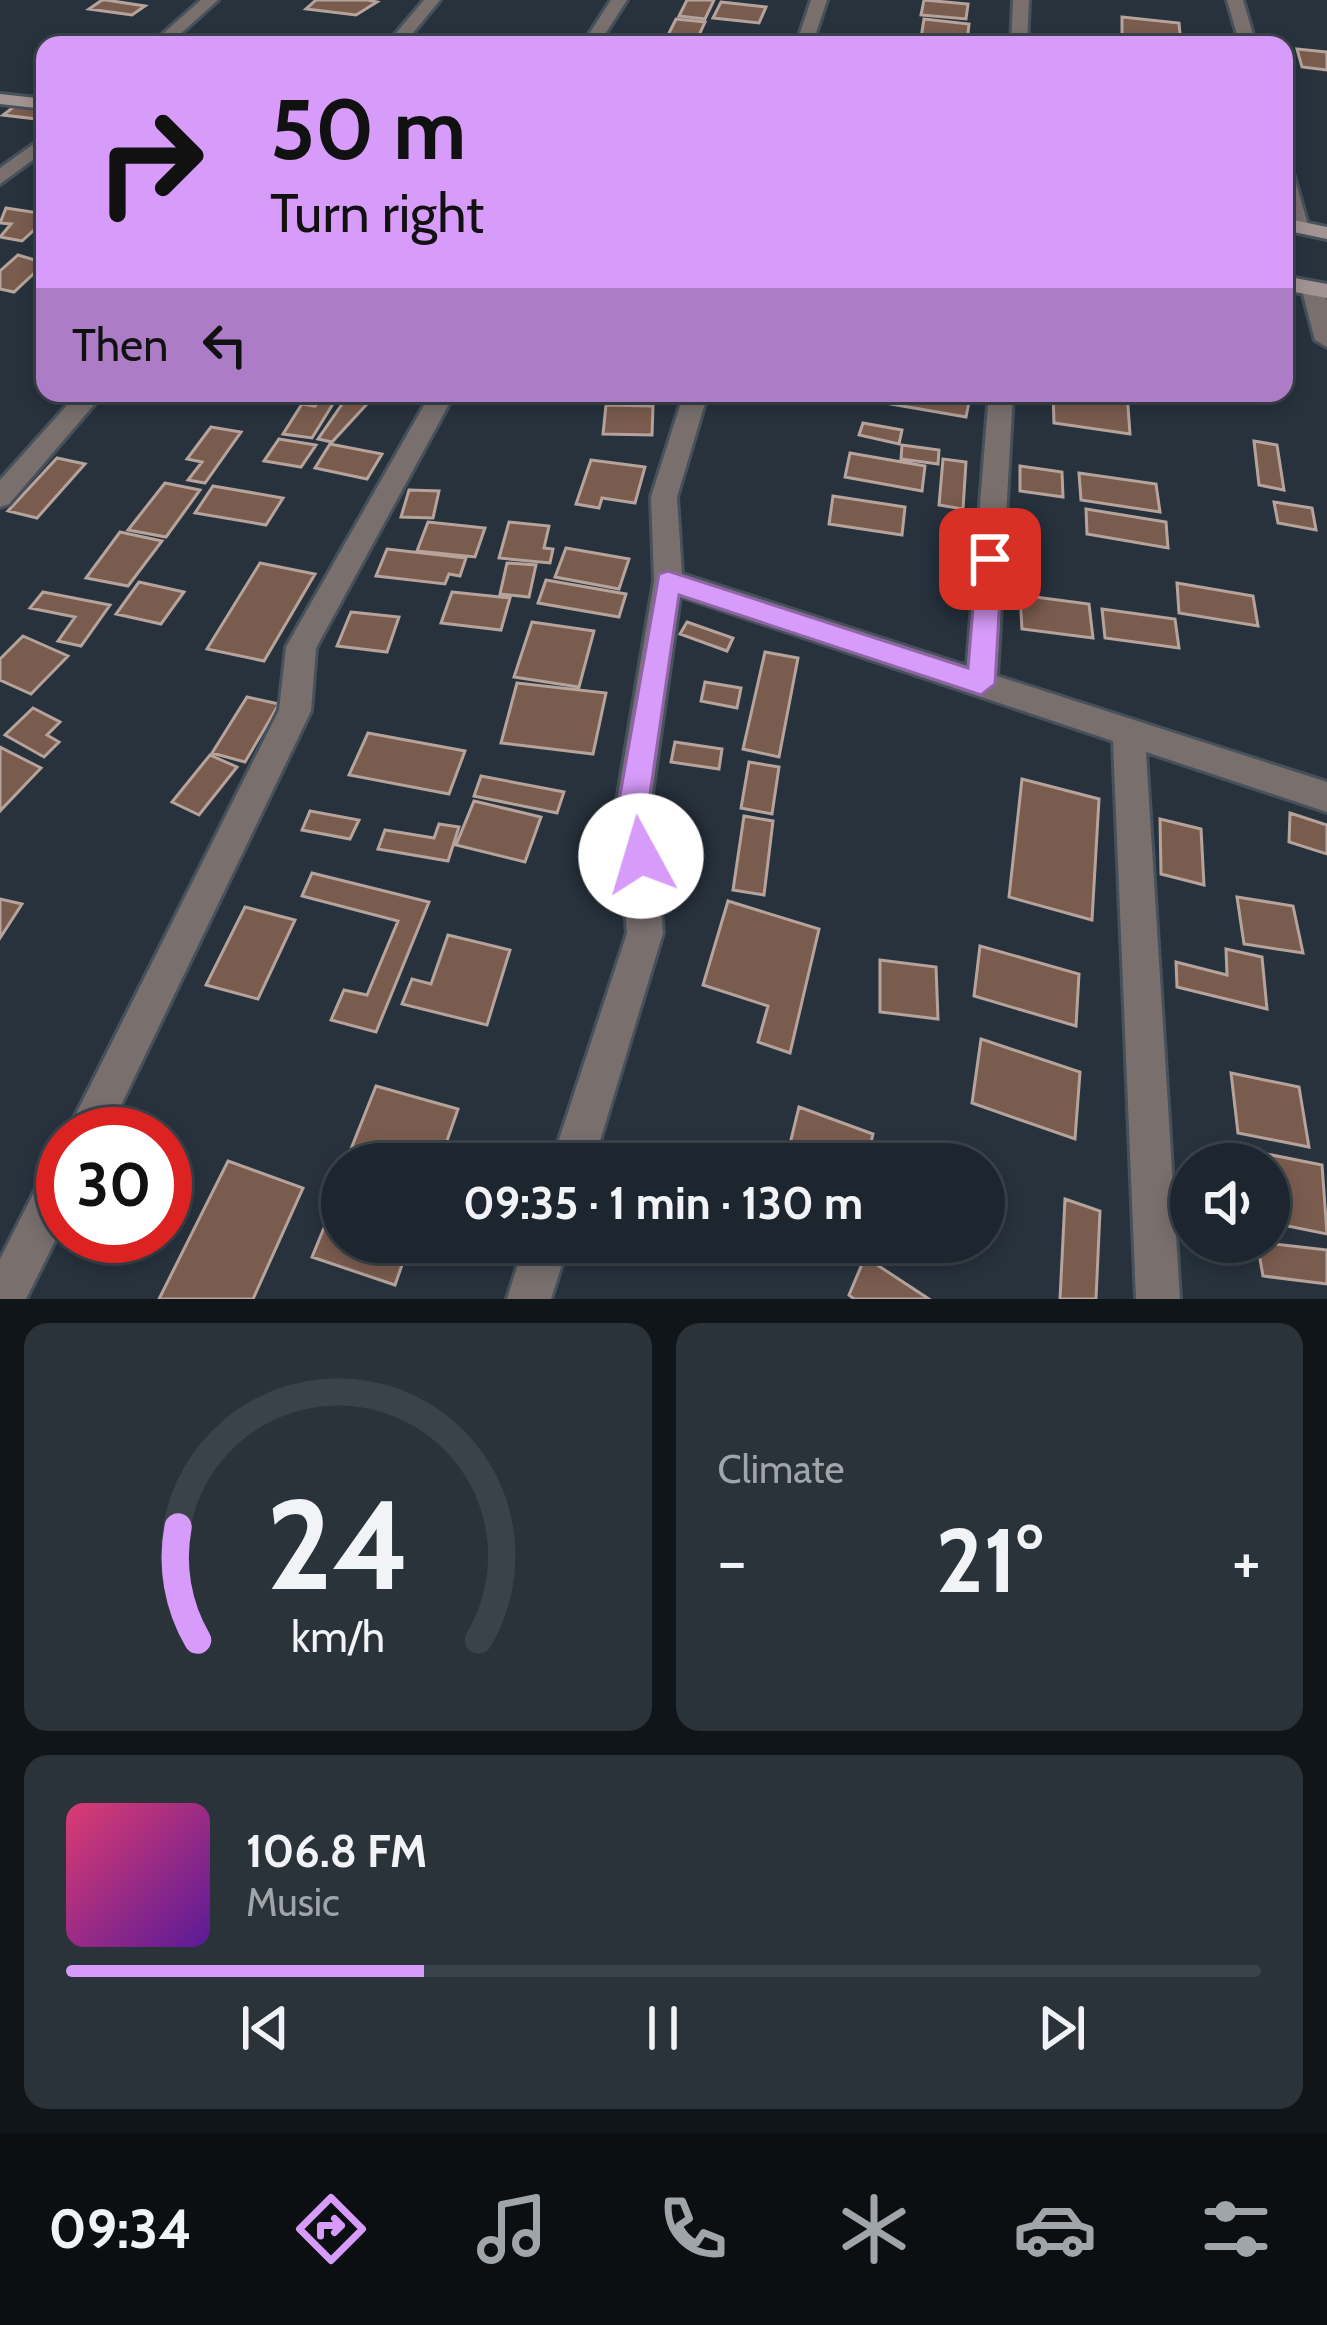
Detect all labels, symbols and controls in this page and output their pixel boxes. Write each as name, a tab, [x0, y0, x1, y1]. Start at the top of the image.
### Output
text: 50 m	[270, 78, 466, 180]
icon: right	[72, 84, 228, 240]
text: Turn right	[270, 180, 484, 246]
icon: left	[192, 312, 258, 378]
text: Then	[72, 318, 168, 372]
pin	[939, 508, 1041, 610]
icon: arrive	[957, 526, 1023, 592]
position arrow	[578, 793, 704, 919]
speed limit sign: 30	[36, 1107, 192, 1263]
map controls	[1170, 1143, 1290, 1263]
button: sound	[1170, 1143, 1290, 1263]
text: 09:35 · 1 min · 130 m	[463, 1176, 863, 1230]
text: Climate	[718, 1445, 844, 1493]
text: 24	[266, 1469, 410, 1620]
text: 21°	[936, 1505, 1043, 1615]
text: −	[718, 1520, 747, 1601]
text: +	[1232, 1520, 1261, 1601]
text: km/h	[291, 1611, 385, 1663]
text: 106.8 FM	[246, 1824, 427, 1878]
text: Music	[246, 1878, 340, 1926]
icon: previous	[232, 1995, 298, 2061]
icon: pause	[630, 1995, 696, 2061]
icon: next	[1029, 1995, 1095, 2061]
icon: directions	[289, 2187, 373, 2271]
icon: music	[470, 2187, 554, 2271]
icon: phone	[651, 2187, 735, 2271]
icon: climate	[832, 2187, 916, 2271]
icon: car	[1013, 2187, 1097, 2271]
icon: filters	[1194, 2187, 1278, 2271]
text: 09:34	[49, 2196, 192, 2262]

